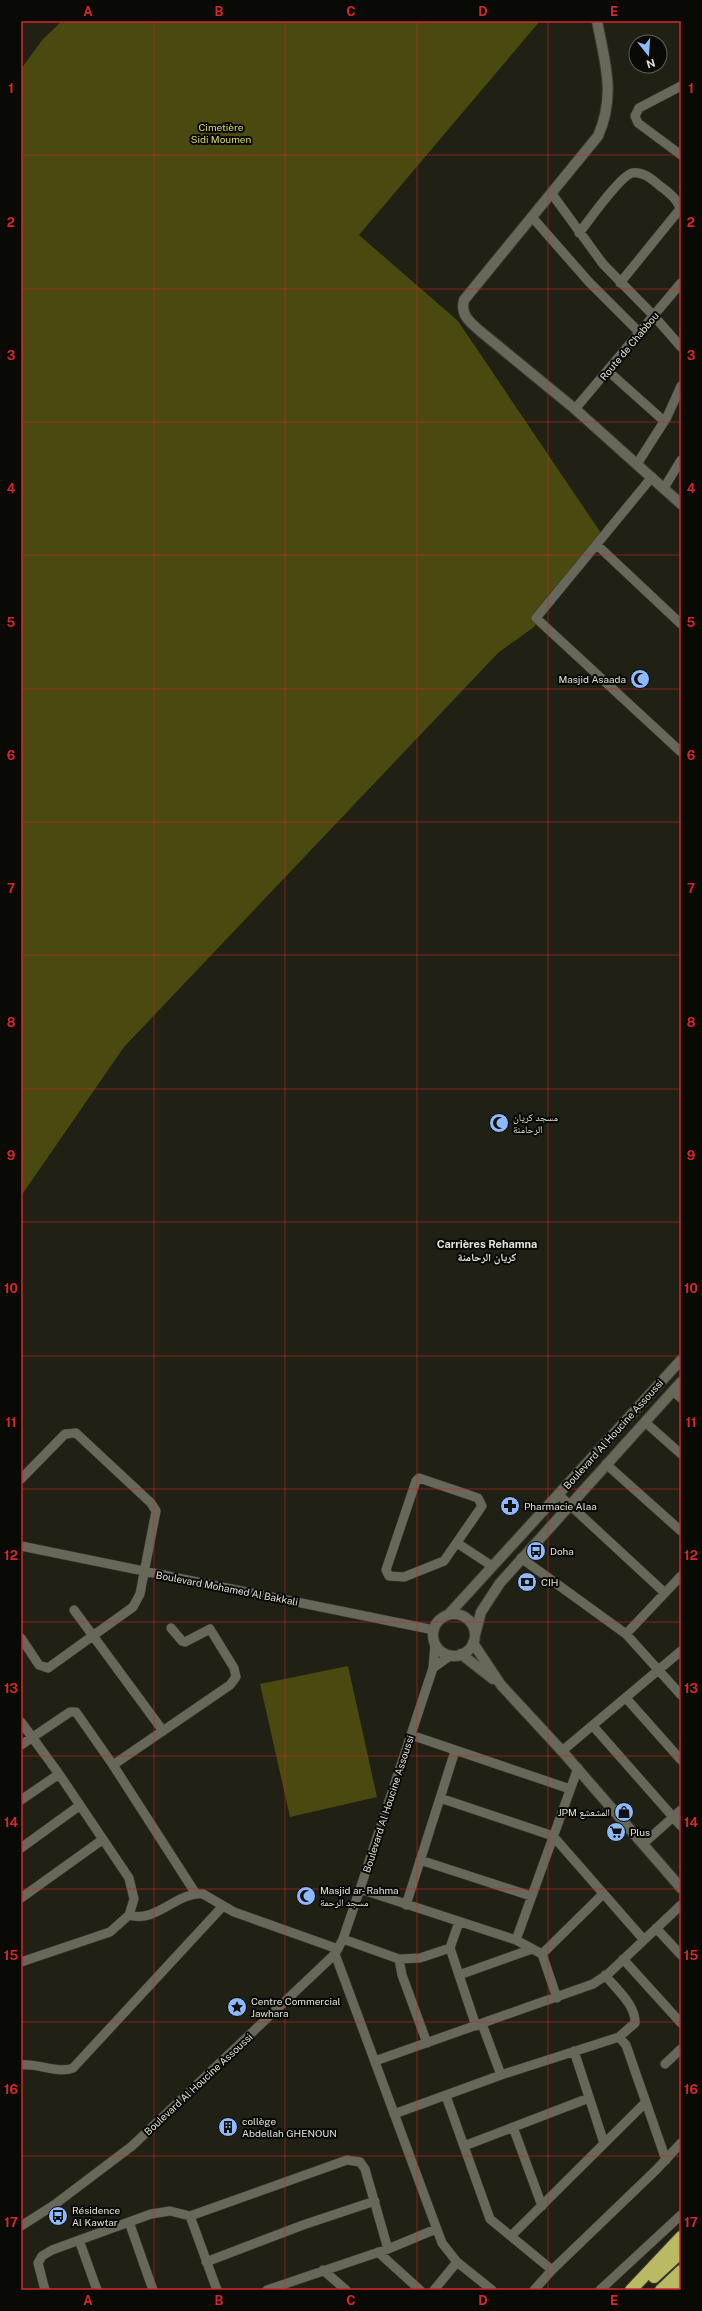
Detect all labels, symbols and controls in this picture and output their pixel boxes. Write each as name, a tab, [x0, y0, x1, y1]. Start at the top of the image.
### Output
text: A	[83, 4, 93, 19]
text: B	[215, 4, 224, 19]
text: C	[346, 4, 356, 19]
text: D	[478, 4, 488, 19]
text: E	[610, 4, 618, 19]
north arrow	[628, 34, 668, 74]
text: N	[645, 57, 657, 71]
text: 1	[8, 81, 14, 96]
text: 1	[688, 81, 694, 96]
park label: Cimetière Sidi Moumen	[191, 121, 251, 145]
text: 2	[7, 215, 15, 230]
text: 2	[687, 215, 695, 230]
street label: Route de Chabbou	[597, 309, 661, 383]
text: 3	[7, 348, 16, 363]
text: 3	[687, 348, 696, 363]
text: 4	[7, 481, 16, 496]
text: 4	[687, 481, 696, 496]
text: 5	[7, 615, 16, 630]
text: 5	[687, 615, 696, 630]
mosque icon: Masjid Asaada	[629, 668, 651, 690]
place label: Masjid Asaada	[559, 673, 626, 685]
text: 6	[7, 748, 16, 763]
text: 6	[687, 748, 696, 763]
text: 7	[7, 881, 15, 896]
text: 7	[687, 881, 695, 896]
text: 8	[7, 1015, 16, 1030]
text: 8	[687, 1015, 696, 1030]
place label: مسجد كريان الرحامنة	[513, 1111, 558, 1135]
mosque icon: مسجد كريان الرحامنة	[488, 1112, 510, 1134]
text: 9	[7, 1148, 15, 1163]
text: 9	[687, 1148, 695, 1163]
district label: Carrières Rehamna كريان الرحامنة	[437, 1238, 537, 1265]
text: 10	[4, 1281, 18, 1296]
text: 10	[684, 1281, 698, 1296]
street label: Boulevard Al Houcine Assoussi	[560, 1377, 666, 1491]
text: 11	[5, 1415, 17, 1430]
text: 11	[685, 1415, 697, 1430]
pharmacy icon: Pharmacie Alaa	[499, 1495, 521, 1517]
place label: Pharmacie Alaa	[524, 1500, 597, 1512]
bus stop icon: Doha	[525, 1540, 547, 1562]
place label: Doha	[550, 1545, 574, 1557]
text: 12	[4, 1548, 18, 1563]
text: 12	[684, 1548, 698, 1563]
street label: Boulevard Mohamed Al Bakkali	[155, 1568, 299, 1608]
bank icon: CIH	[516, 1571, 538, 1593]
place label: CIH	[541, 1576, 558, 1588]
text: 13	[4, 1681, 18, 1696]
text: 13	[684, 1681, 698, 1696]
street label: Boulevard Al Houcine Assoussi	[360, 1734, 416, 1874]
shop icon: JPM المشعشع	[613, 1801, 635, 1823]
place label: JPM المشعشع	[558, 1806, 610, 1819]
text: 14	[4, 1815, 19, 1830]
text: 14	[684, 1815, 699, 1830]
supermarket icon: Plus	[605, 1821, 627, 1843]
place label: Plus	[630, 1826, 650, 1838]
place label: Masjid ar- Rahma مسجد الرحمة	[320, 1884, 399, 1908]
mosque icon: Masjid ar- Rahma مسجد الرحمة	[295, 1885, 317, 1907]
text: 15	[4, 1948, 18, 1963]
text: 15	[684, 1948, 698, 1963]
place label: Centre Commercial Jawhara	[251, 1995, 341, 2019]
place icon: Centre Commercial Jawhara	[226, 1996, 248, 2018]
street label: Boulevard Al Houcine Assoussi	[141, 2031, 255, 2137]
text: 16	[4, 2082, 18, 2097]
text: 16	[684, 2082, 698, 2097]
place label: collège Abdellah GHENOUN	[242, 2115, 337, 2139]
building icon: collège Abdellah GHENOUN	[217, 2116, 239, 2138]
place label: Résidence Al Kawtar	[72, 2204, 121, 2228]
bus stop icon: Résidence Al Kawtar	[47, 2205, 69, 2227]
text: 17	[4, 2215, 18, 2230]
text: 17	[684, 2215, 698, 2230]
text: A	[83, 2293, 93, 2308]
text: B	[215, 2293, 224, 2308]
text: C	[346, 2293, 356, 2308]
text: D	[478, 2293, 488, 2308]
text: E	[610, 2293, 618, 2308]

